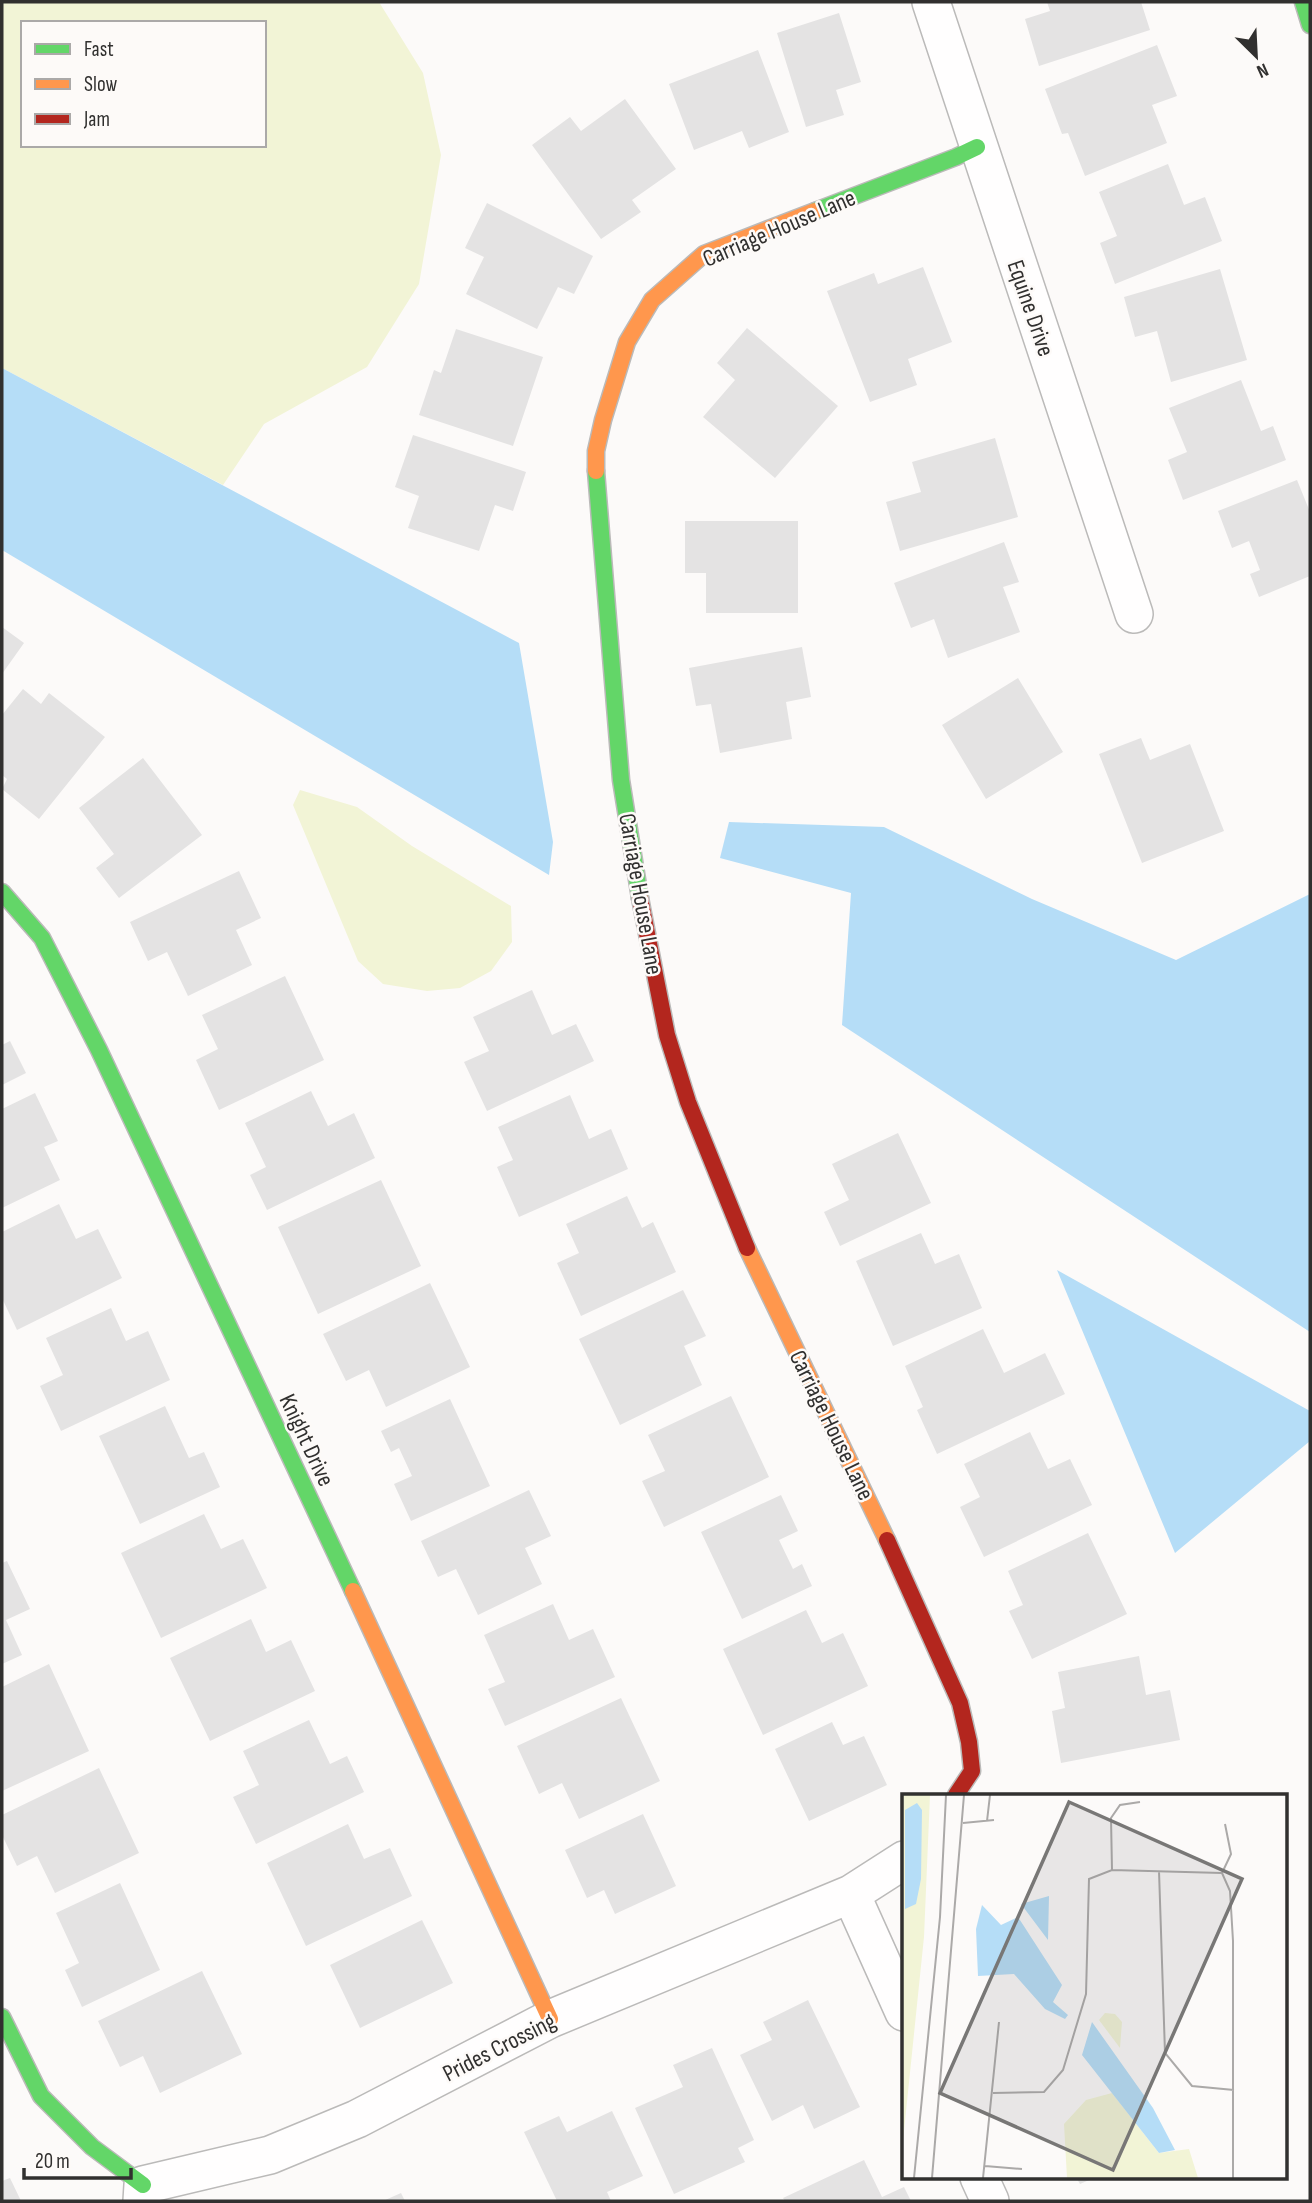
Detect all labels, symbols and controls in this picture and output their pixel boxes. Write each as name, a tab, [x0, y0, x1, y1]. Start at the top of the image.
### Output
legend	[21, 21, 266, 147]
north arrow	[1221, 21, 1291, 91]
text: Fast	[84, 37, 114, 62]
text: N	[1253, 58, 1272, 83]
text: Slow	[84, 72, 118, 97]
text: Jam	[83, 107, 110, 132]
street label: Carriage House Lane	[698, 183, 860, 274]
street label: Equine Drive	[1001, 256, 1060, 360]
street label: Carriage House Lane	[612, 811, 669, 977]
street label: Carriage House Lane	[783, 1346, 880, 1505]
street label: Knight Drive	[273, 1389, 341, 1491]
inset map	[902, 1794, 1288, 2178]
street label: Prides Crossing	[438, 2007, 561, 2088]
scale bar	[24, 2136, 131, 2180]
text: 20 m	[35, 2149, 70, 2174]

